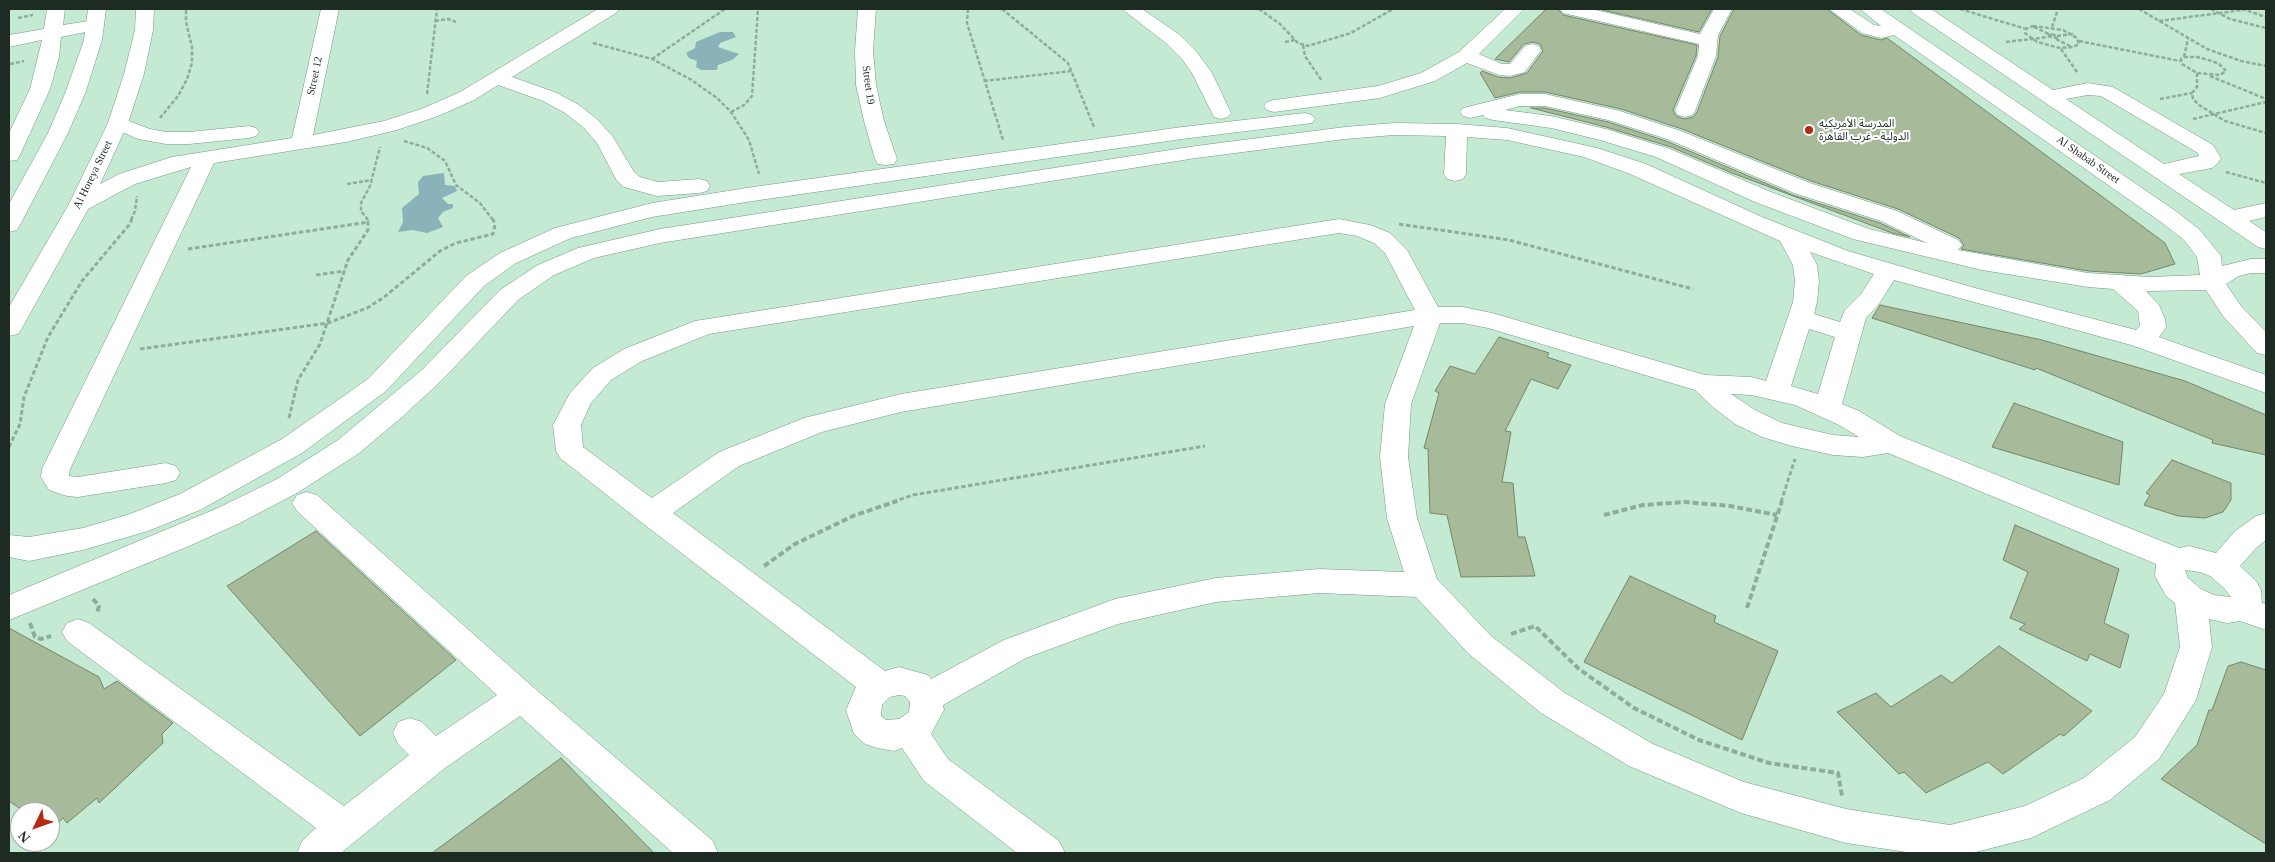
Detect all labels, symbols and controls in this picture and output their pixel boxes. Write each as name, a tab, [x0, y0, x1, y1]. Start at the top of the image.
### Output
street label: Street 12	[304, 55, 326, 97]
street label: Street 19	[859, 65, 877, 105]
place label: المدرسة الأمريكيه الدولية - غرب القاهرة	[1819, 117, 1909, 143]
marker: المدرسة الأمريكيه الدولية - غرب القاهرة	[1803, 124, 1815, 136]
street label: Al Shabab Street	[2054, 133, 2122, 187]
street label: Al Horeya Street	[71, 139, 115, 211]
north arrow	[10, 802, 60, 852]
text: N	[15, 828, 33, 845]

